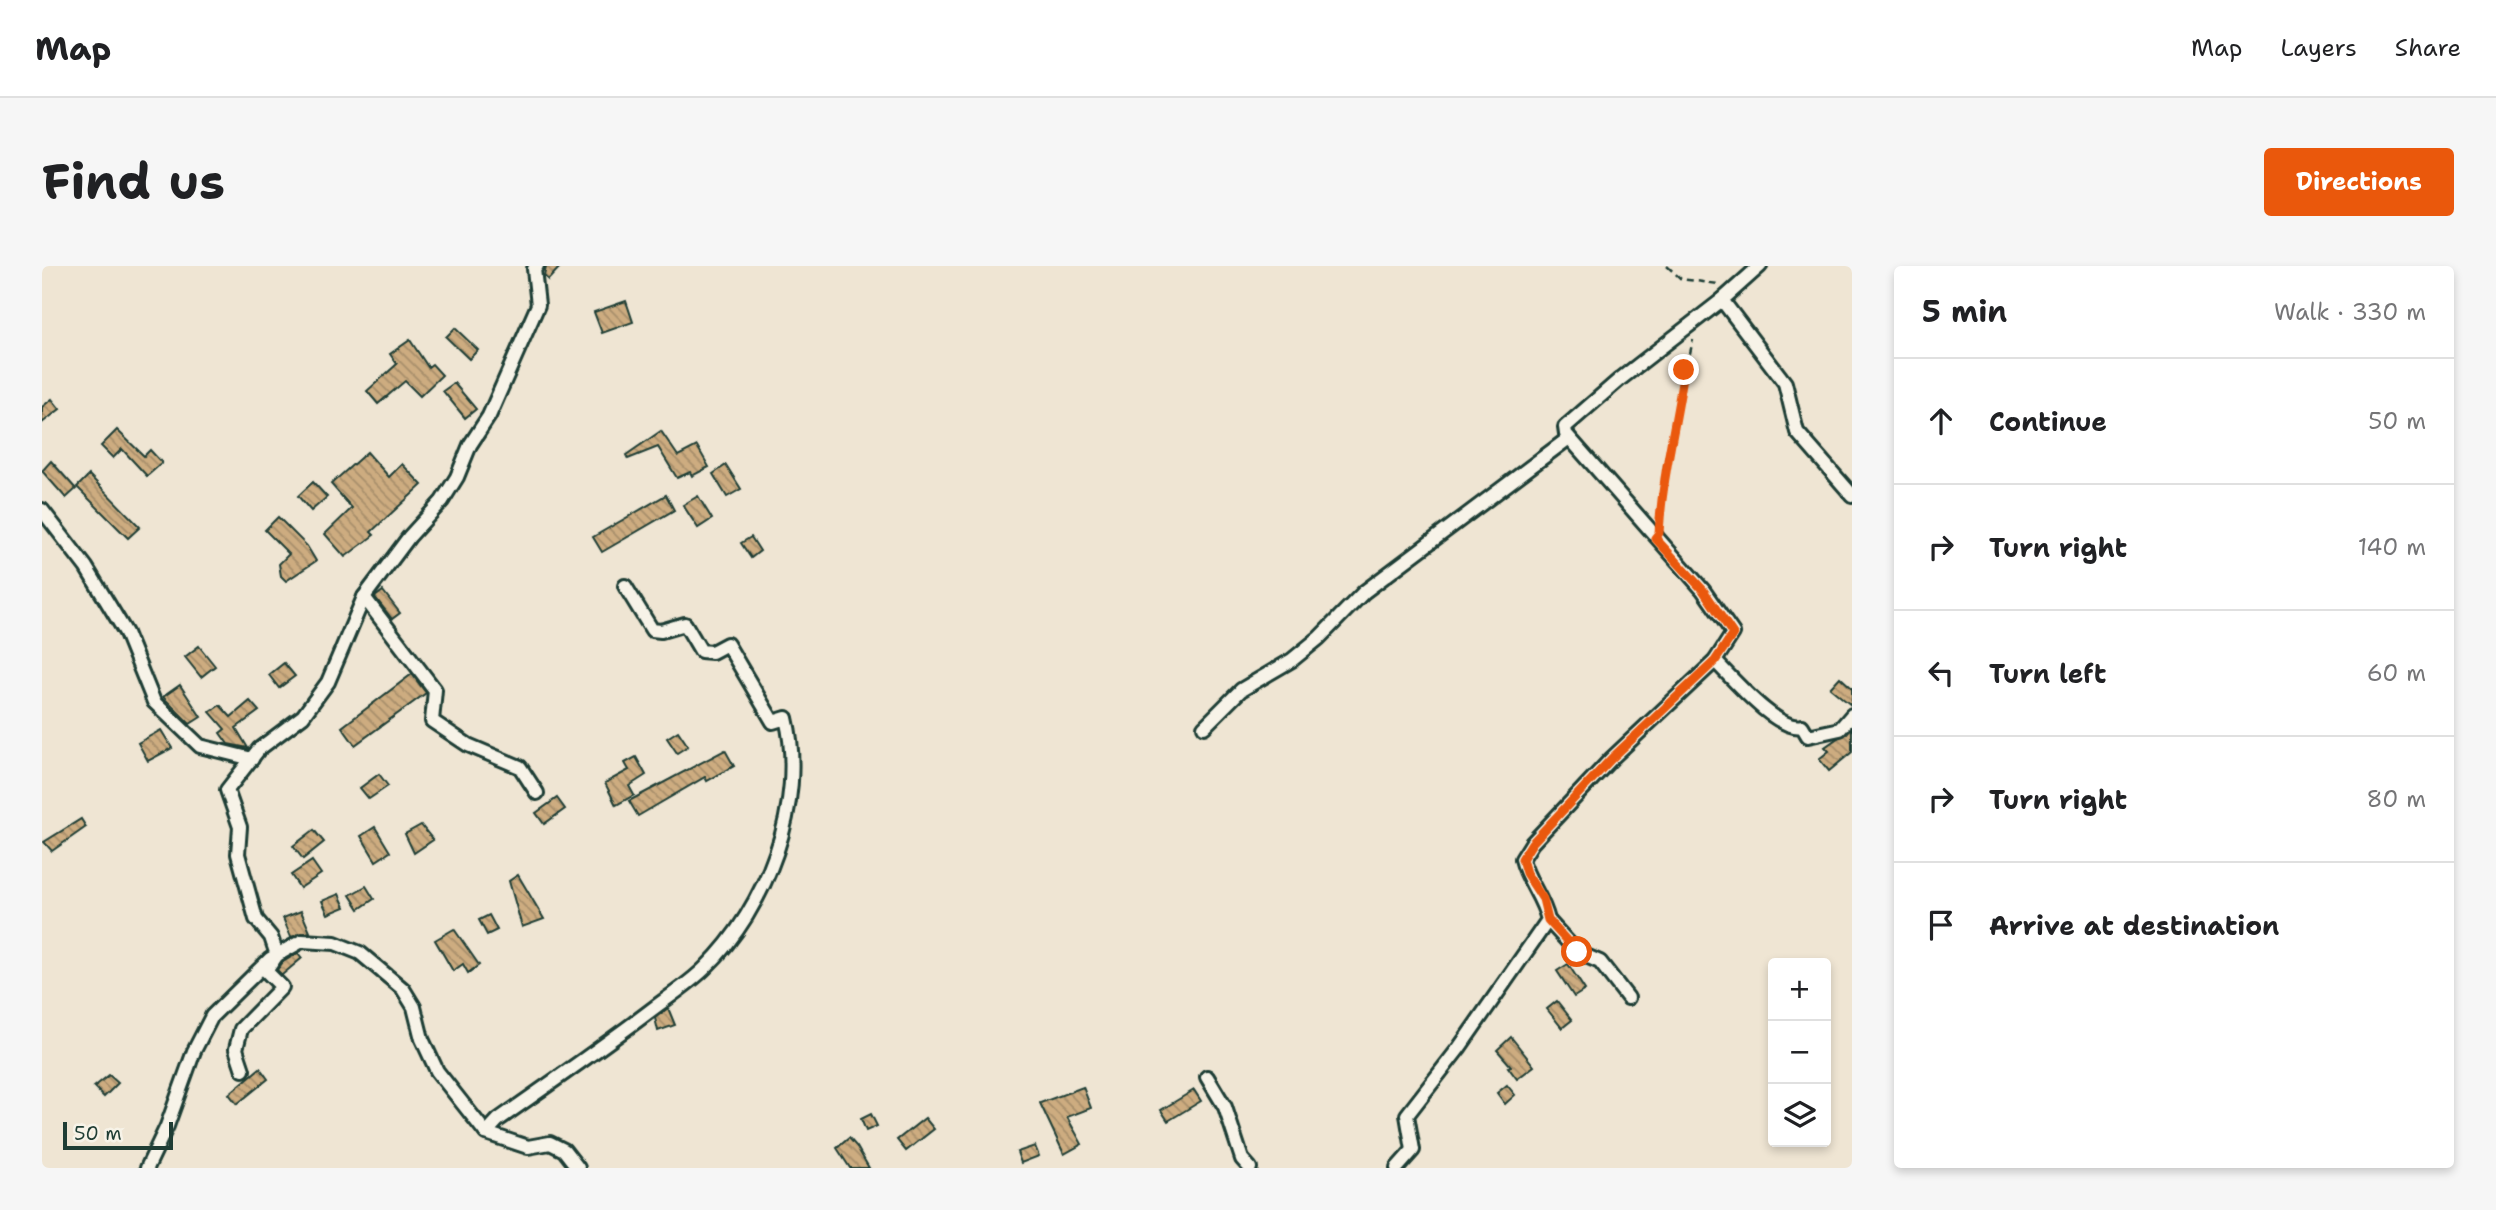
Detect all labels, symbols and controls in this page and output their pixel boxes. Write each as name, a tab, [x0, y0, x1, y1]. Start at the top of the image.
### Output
text: Map	[35, 26, 111, 71]
text: Map	[2191, 32, 2242, 64]
text: Layers	[2280, 32, 2357, 64]
text: Share	[2395, 32, 2461, 64]
button: Directions	[2264, 148, 2454, 216]
text: Find us	[42, 149, 225, 215]
text: 5 min	[1922, 291, 2007, 332]
text: Walk · 330 m	[2274, 297, 2426, 327]
route end	[1668, 354, 1699, 385]
icon: ahead	[1922, 402, 1960, 440]
text: Continue	[1989, 404, 2107, 439]
text: 50 m	[2368, 406, 2426, 436]
icon: right	[1922, 528, 1960, 566]
text: Turn right	[1989, 530, 2127, 565]
text: 140 m	[2358, 532, 2426, 562]
icon: left	[1922, 654, 1960, 692]
text: Turn left	[1989, 656, 2106, 691]
text: 60 m	[2367, 658, 2426, 688]
icon: right	[1922, 780, 1960, 818]
text: Turn right	[1989, 782, 2127, 817]
text: 80 m	[2367, 784, 2426, 814]
icon: arrive	[1922, 906, 1960, 944]
text: Arrive at destination	[1989, 908, 2279, 943]
route start	[1561, 936, 1592, 967]
map controls	[1768, 958, 1831, 1147]
button: +	[1768, 958, 1831, 1021]
button: −	[1768, 1021, 1831, 1084]
button: layers	[1768, 1084, 1831, 1147]
scale bar	[63, 1119, 173, 1151]
text: 50 m	[74, 1121, 122, 1146]

